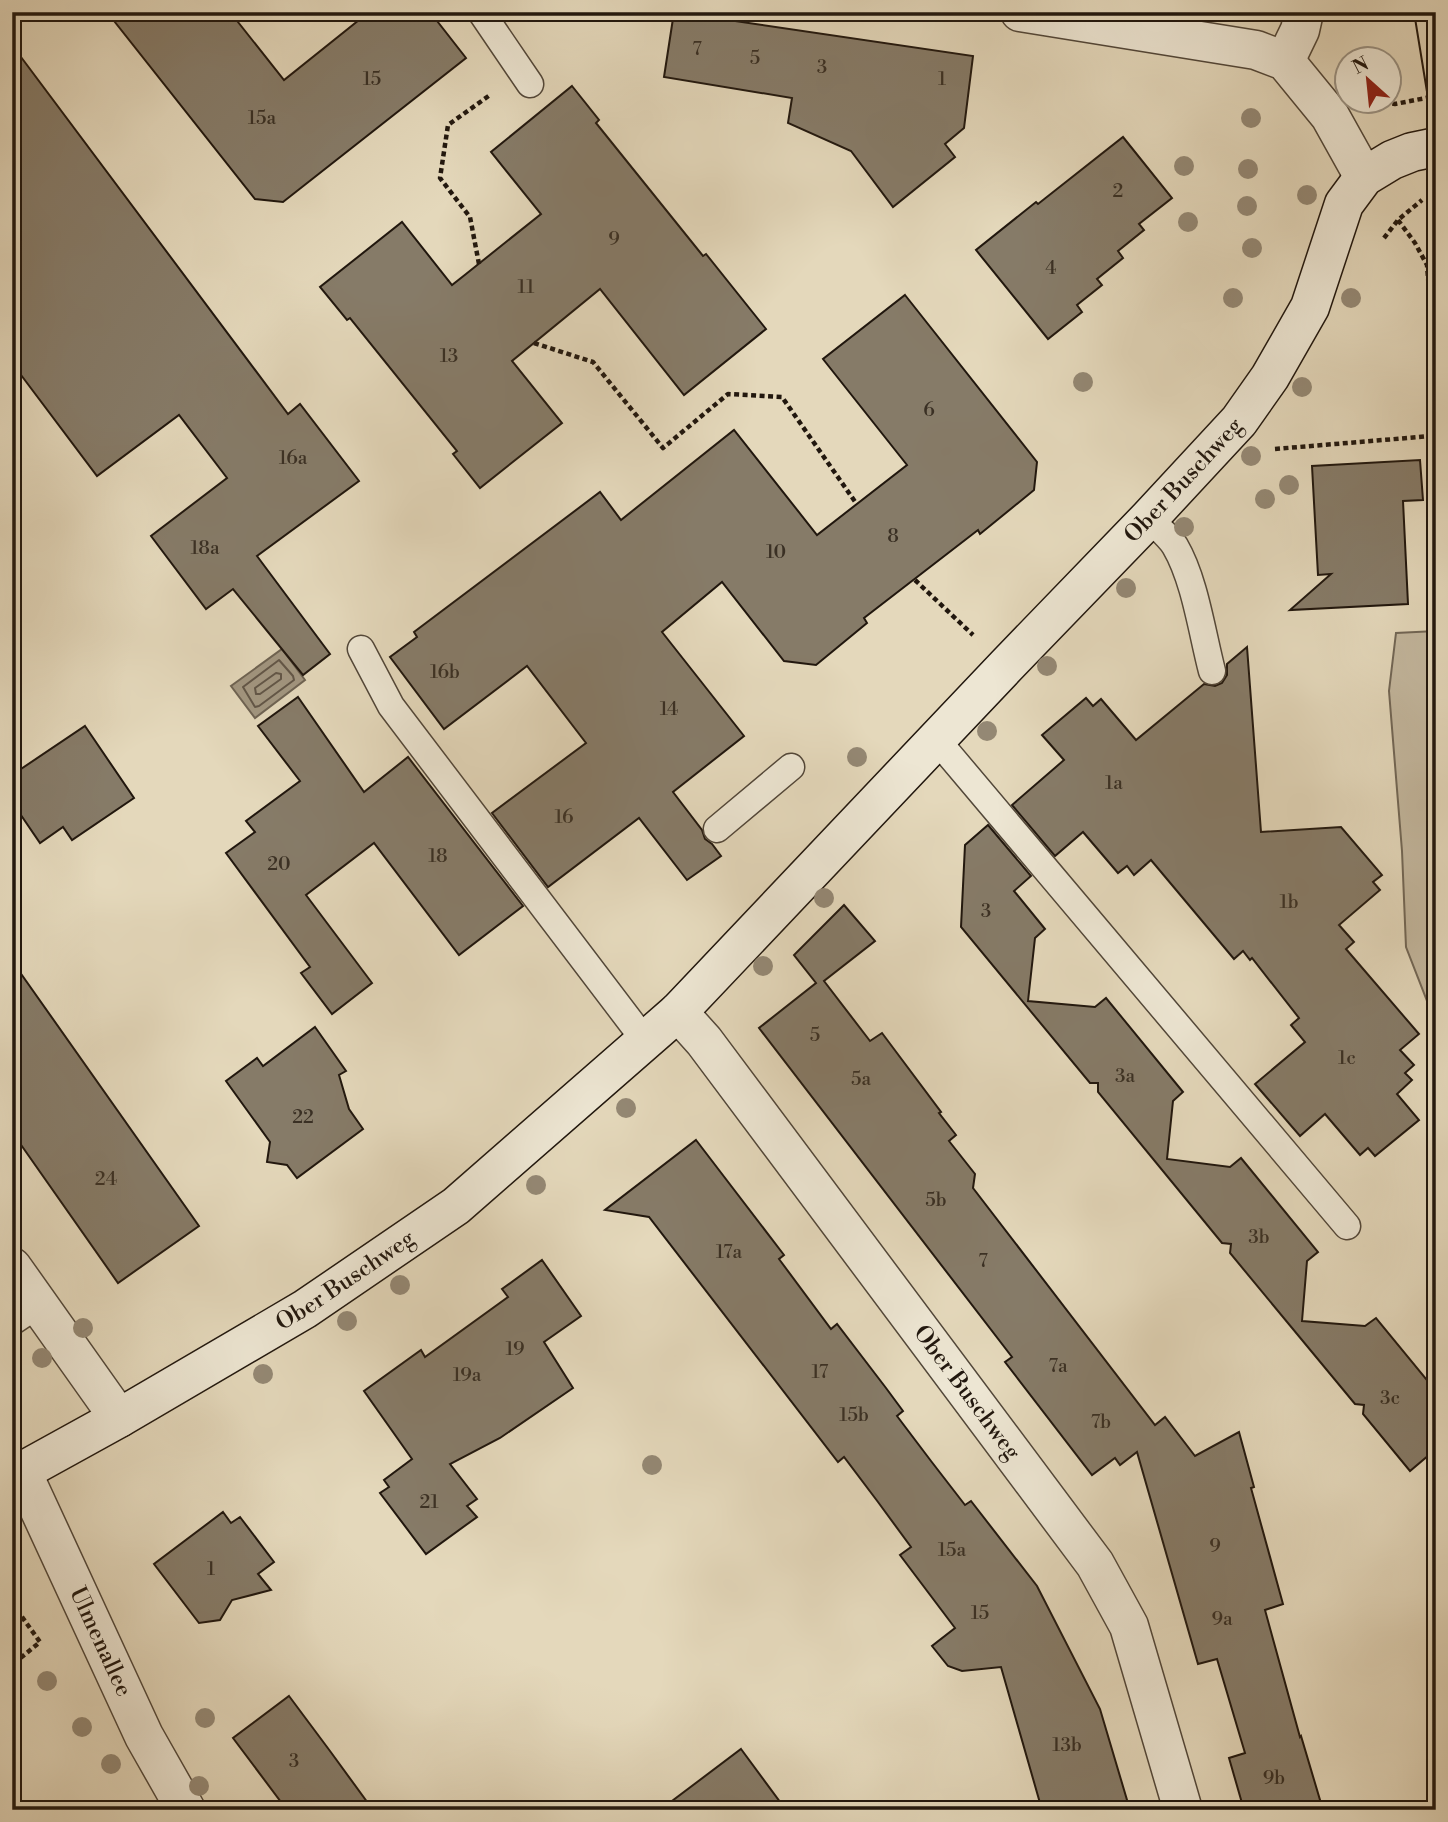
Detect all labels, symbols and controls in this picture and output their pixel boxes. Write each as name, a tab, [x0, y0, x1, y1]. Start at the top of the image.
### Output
house number: 7	[692, 37, 702, 61]
house number: 5	[750, 46, 760, 70]
north arrow	[1332, 46, 1402, 116]
text: N	[1349, 52, 1373, 80]
house number: 3	[817, 55, 827, 79]
house number: 15	[363, 67, 381, 91]
house number: 1	[938, 67, 946, 91]
house number: 15a	[248, 106, 277, 130]
house number: 2	[1113, 179, 1123, 203]
house number: 9	[608, 227, 620, 251]
house number: 4	[1045, 256, 1057, 280]
house number: 11	[518, 275, 535, 299]
house number: 13	[440, 344, 458, 368]
house number: 6	[923, 398, 935, 422]
street label: Ober Buschweg	[1118, 412, 1249, 549]
house number: 16a	[279, 446, 308, 470]
house number: 8	[887, 524, 899, 548]
house number: 18a	[190, 536, 220, 560]
house number: 10	[766, 540, 786, 564]
house number: 16b	[430, 660, 460, 684]
house number: 14	[660, 697, 678, 721]
house number: 1a	[1105, 771, 1123, 795]
house number: 16	[554, 805, 574, 829]
house number: 18	[428, 844, 448, 868]
house number: 20	[267, 852, 291, 876]
house number: 1b	[1279, 890, 1299, 914]
house number: 3	[981, 899, 991, 923]
house number: 5	[810, 1023, 820, 1047]
house number: 1c	[1338, 1046, 1356, 1070]
house number: 3a	[1115, 1064, 1135, 1088]
house number: 5a	[851, 1067, 871, 1091]
house number: 22	[292, 1105, 314, 1129]
house number: 24	[95, 1167, 117, 1191]
house number: 5b	[925, 1188, 947, 1212]
street label: Ober Buschweg	[271, 1224, 420, 1337]
house number: 3b	[1248, 1225, 1270, 1249]
house number: 17a	[716, 1240, 743, 1264]
house number: 7	[978, 1249, 988, 1273]
street label: Ober Buschweg	[907, 1320, 1026, 1466]
house number: 19	[505, 1337, 525, 1361]
house number: 7a	[1048, 1354, 1068, 1378]
house number: 17	[812, 1360, 829, 1384]
house number: 19a	[453, 1363, 482, 1387]
house number: 3c	[1380, 1386, 1400, 1410]
house number: 15b	[839, 1403, 869, 1427]
house number: 7b	[1091, 1410, 1111, 1434]
house number: 21	[419, 1490, 439, 1514]
house number: 9	[1209, 1534, 1221, 1558]
house number: 15a	[938, 1538, 967, 1562]
house number: 1	[207, 1557, 215, 1581]
street label: Ulmenallee	[63, 1582, 138, 1701]
house number: 15	[971, 1601, 989, 1625]
house number: 9a	[1211, 1607, 1233, 1631]
house number: 13b	[1052, 1733, 1082, 1757]
house number: 3	[289, 1749, 299, 1773]
house number: 9b	[1263, 1766, 1285, 1790]

